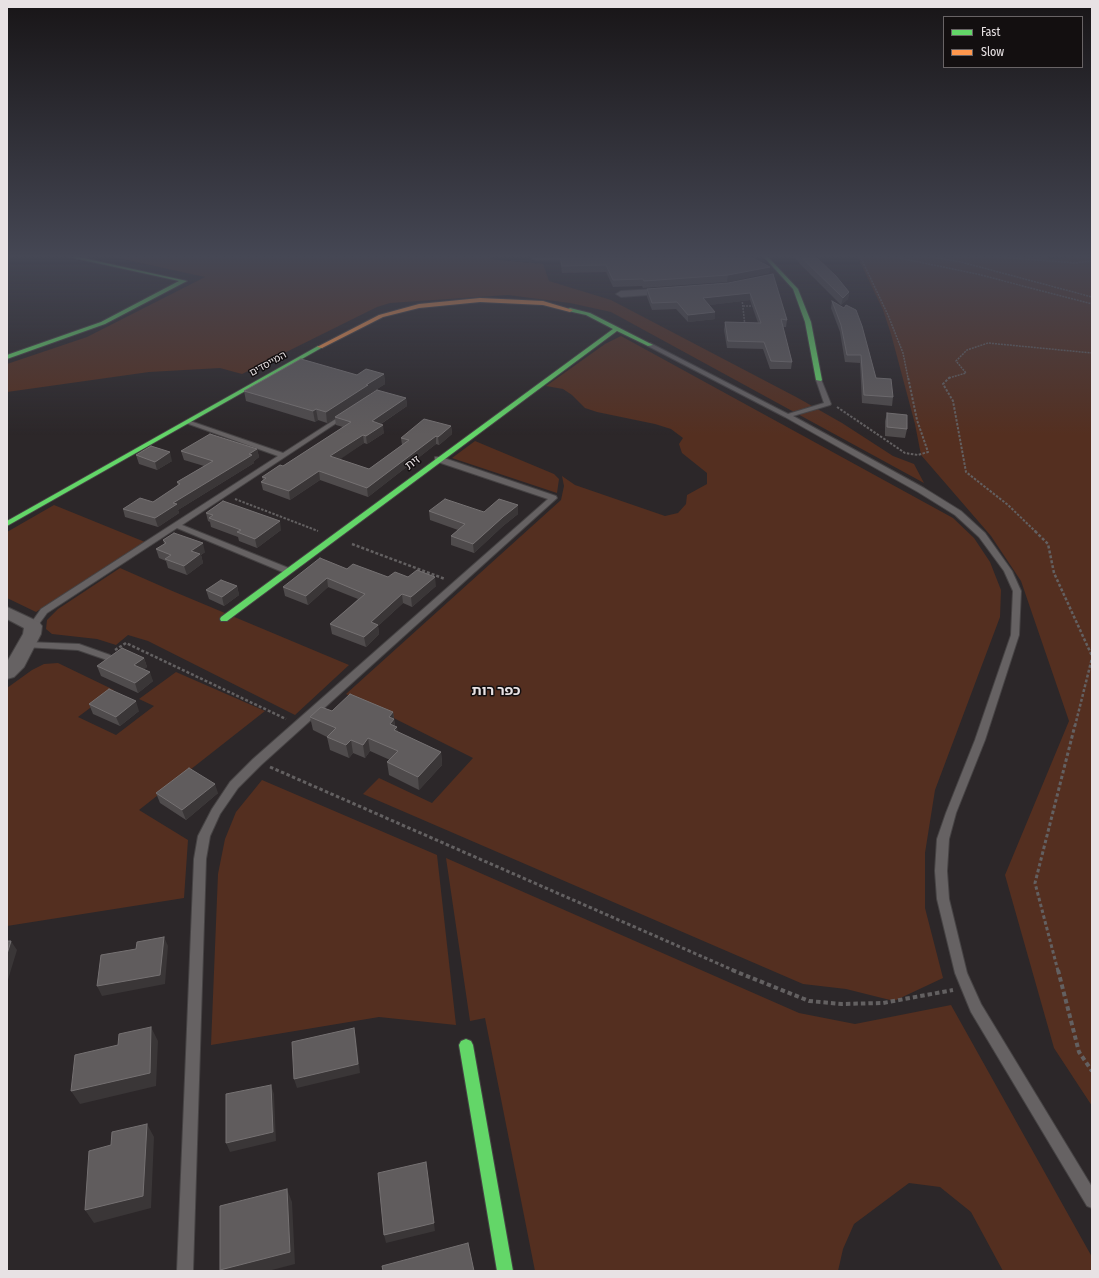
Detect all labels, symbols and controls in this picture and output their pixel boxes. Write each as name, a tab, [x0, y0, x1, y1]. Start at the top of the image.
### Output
legend	[943, 16, 1083, 68]
text: Fast	[981, 25, 1000, 39]
text: Slow	[981, 45, 1004, 59]
street label: המייסדים	[248, 349, 288, 379]
street label: זית	[402, 453, 424, 473]
district label: כפר רות	[472, 683, 520, 699]

